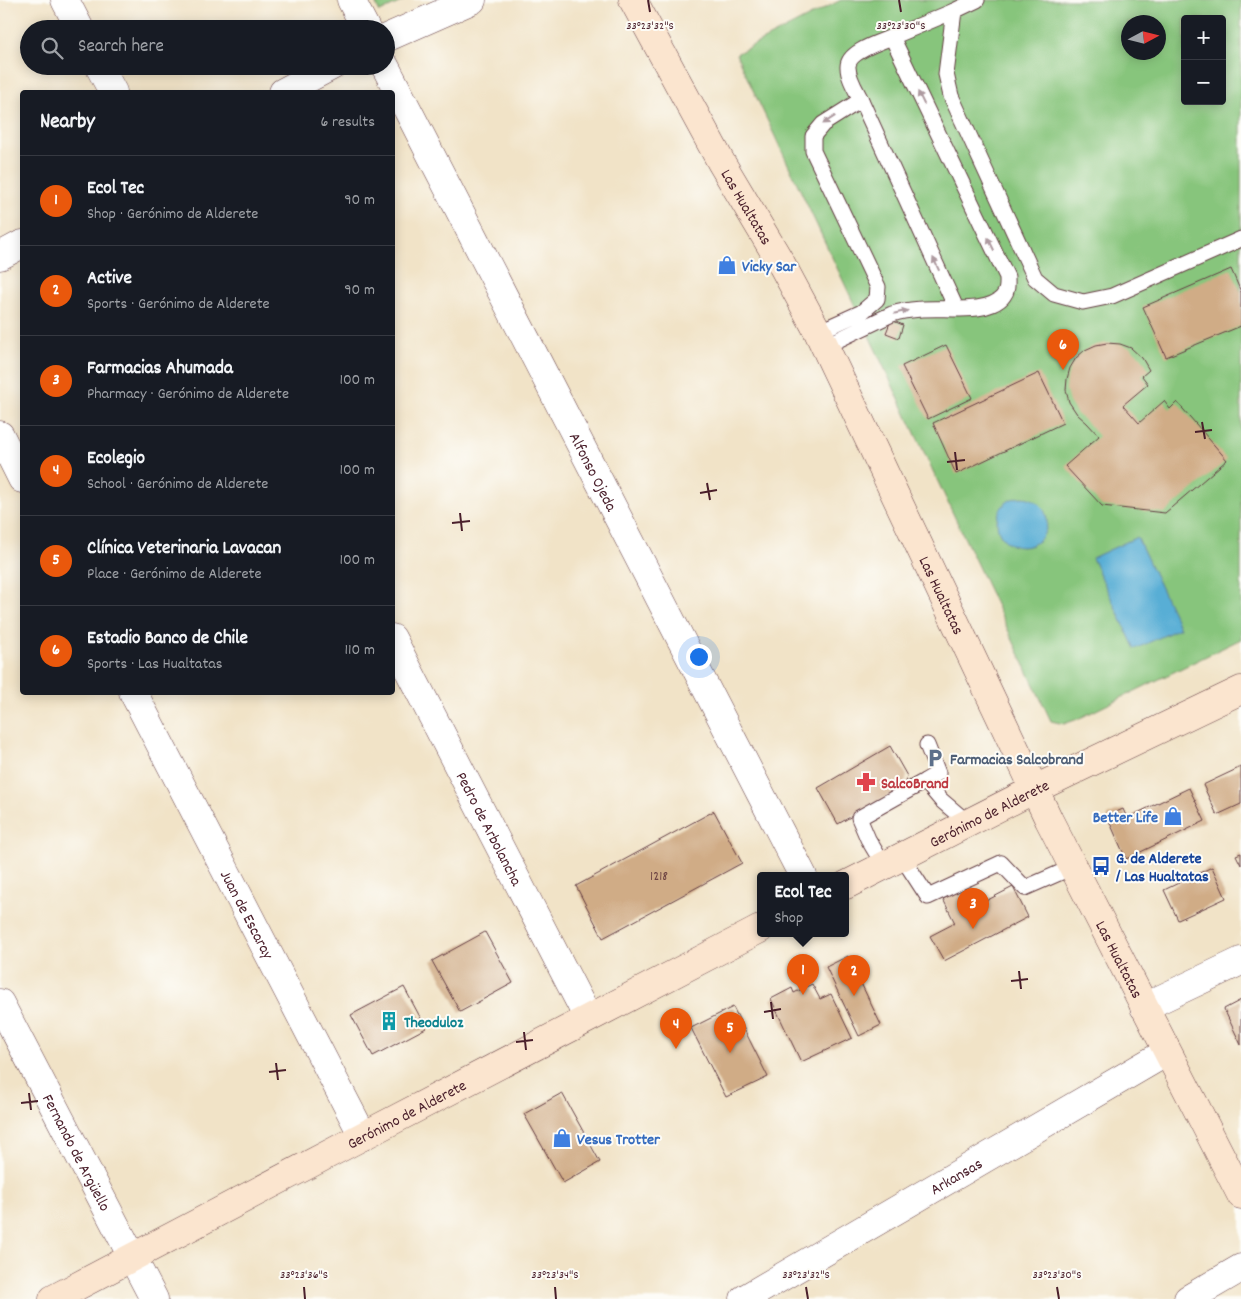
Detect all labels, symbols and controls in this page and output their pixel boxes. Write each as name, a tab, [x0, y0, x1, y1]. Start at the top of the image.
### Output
north arrow	[1121, 15, 1166, 60]
map controls	[1181, 15, 1226, 105]
button: +	[1181, 15, 1226, 60]
text: 33°23'32"S	[626, 18, 674, 35]
text: 33°23'30"S	[877, 18, 925, 35]
search box	[20, 20, 395, 75]
icon: search	[38, 34, 66, 62]
text: Search here	[78, 34, 164, 61]
button: −	[1181, 60, 1226, 105]
one-way arrow	[917, 90, 925, 105]
text: Nearby	[40, 108, 95, 138]
text: 6 results	[320, 111, 375, 134]
one-way arrow	[823, 115, 836, 125]
street label: Las Hualtatas	[714, 165, 777, 250]
text: Ecol Tec	[87, 176, 144, 203]
text: 1	[54, 189, 58, 212]
text: 90 m	[344, 189, 375, 212]
text: Shop · Gerónimo de Alderete	[87, 203, 258, 226]
one-way arrow	[987, 237, 995, 251]
shop icon: Vicky Sar	[716, 254, 738, 276]
place label: Vicky Sar	[742, 256, 797, 279]
one-way arrow	[931, 257, 939, 271]
text: Active	[87, 266, 132, 293]
text: 2	[53, 279, 60, 302]
text: 90 m	[344, 279, 375, 302]
text: Sports · Gerónimo de Alderete	[87, 293, 270, 316]
one-way arrow	[894, 308, 909, 316]
pin: 6	[1047, 329, 1079, 370]
text: Farmacias Ahumada	[87, 356, 233, 383]
text: 3	[52, 369, 60, 392]
text: 100 m	[339, 369, 375, 392]
text: Pharmacy · Gerónimo de Alderete	[87, 383, 289, 406]
street label: Alfonso Ojeda	[562, 429, 622, 516]
text: Ecolegio	[87, 446, 145, 473]
text: 4	[53, 459, 59, 482]
text: 100 m	[339, 459, 375, 482]
text: School · Gerónimo de Alderete	[87, 473, 268, 496]
text: Clínica Veterinaria Lavacan	[87, 536, 281, 563]
text: 5	[52, 549, 60, 572]
text: 100 m	[339, 549, 375, 572]
street label: Las Hualtatas	[912, 553, 969, 639]
text: Place · Gerónimo de Alderete	[87, 563, 262, 586]
text: Estadio Banco de Chile	[87, 626, 248, 653]
text: 6	[52, 639, 60, 662]
text: 110 m	[345, 639, 375, 662]
your location	[686, 644, 712, 670]
text: Sports · Las Hualtatas	[87, 653, 223, 676]
parking icon: Farmacias Salcobrand	[924, 747, 946, 769]
place label: Farmacias Salcobrand	[950, 749, 1084, 772]
street label: Pedro de Arbolancha	[449, 768, 527, 891]
pharmacy icon: SalcoBrand	[855, 771, 877, 793]
place label: SalcoBrand	[881, 773, 949, 796]
street label: Gerónimo de Alderete	[926, 775, 1054, 855]
shop icon: Better Life	[1162, 805, 1184, 827]
place label: Better Life	[1093, 807, 1158, 830]
place label: G. de Alderete / Las Hualtatas	[1115, 848, 1209, 889]
bus stop icon: G. de Alderete / Las Hualtatas	[1090, 855, 1112, 877]
street label: Juan de Escaray	[213, 867, 279, 964]
house number: 1218	[650, 867, 668, 887]
popup	[757, 872, 849, 937]
text: Ecol Tec	[774, 880, 832, 907]
pin: 3	[957, 888, 989, 929]
text: Shop	[774, 907, 803, 930]
street label: Las Hualtatas	[1088, 917, 1147, 1003]
pin: 1	[787, 954, 819, 995]
pin: 2	[838, 955, 870, 996]
pin: 4	[660, 1008, 692, 1049]
building icon: Theoduloz	[378, 1010, 400, 1032]
place label: Theoduloz	[404, 1012, 464, 1035]
pin: 5	[714, 1012, 746, 1053]
street label: Gerónimo de Alderete	[344, 1075, 471, 1156]
street label: Fernando de Argüello	[35, 1090, 115, 1216]
shop icon: Vesus Trotter	[551, 1127, 573, 1149]
place label: Vesus Trotter	[577, 1129, 661, 1152]
street label: Arkansas	[926, 1153, 988, 1202]
text: 33°23'36"S	[280, 1267, 328, 1284]
text: 33°23'34"S	[531, 1267, 579, 1284]
text: 33°23'32"S	[782, 1267, 830, 1284]
text: 33°23'30"S	[1033, 1267, 1081, 1284]

